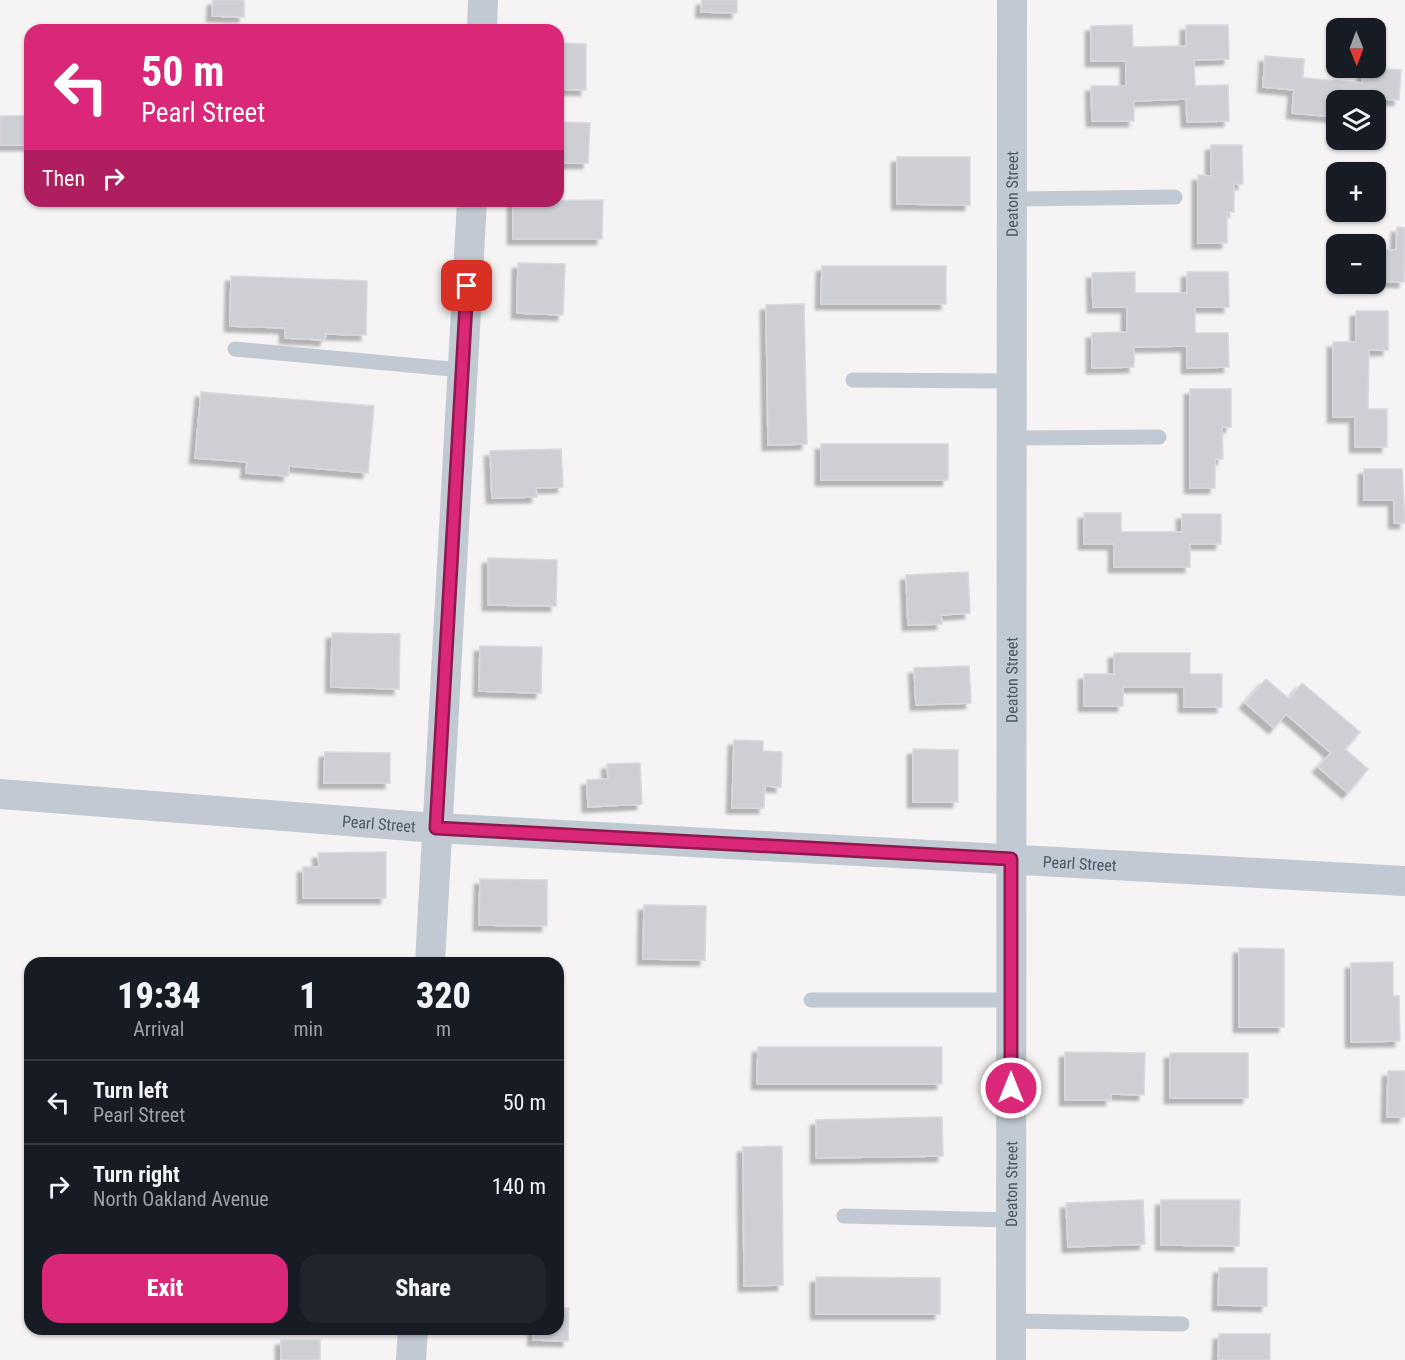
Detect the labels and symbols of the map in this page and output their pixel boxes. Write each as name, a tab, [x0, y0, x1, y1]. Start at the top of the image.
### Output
north arrow	[1326, 18, 1386, 78]
street label: Deaton Street	[1002, 151, 1021, 237]
pin	[441, 260, 492, 311]
street label: Deaton Street	[1002, 637, 1021, 723]
street label: Pearl Street	[341, 811, 417, 836]
street label: Pearl Street	[1042, 852, 1117, 875]
position arrow	[979, 1056, 1043, 1120]
street label: Deaton Street	[1002, 1141, 1021, 1227]

